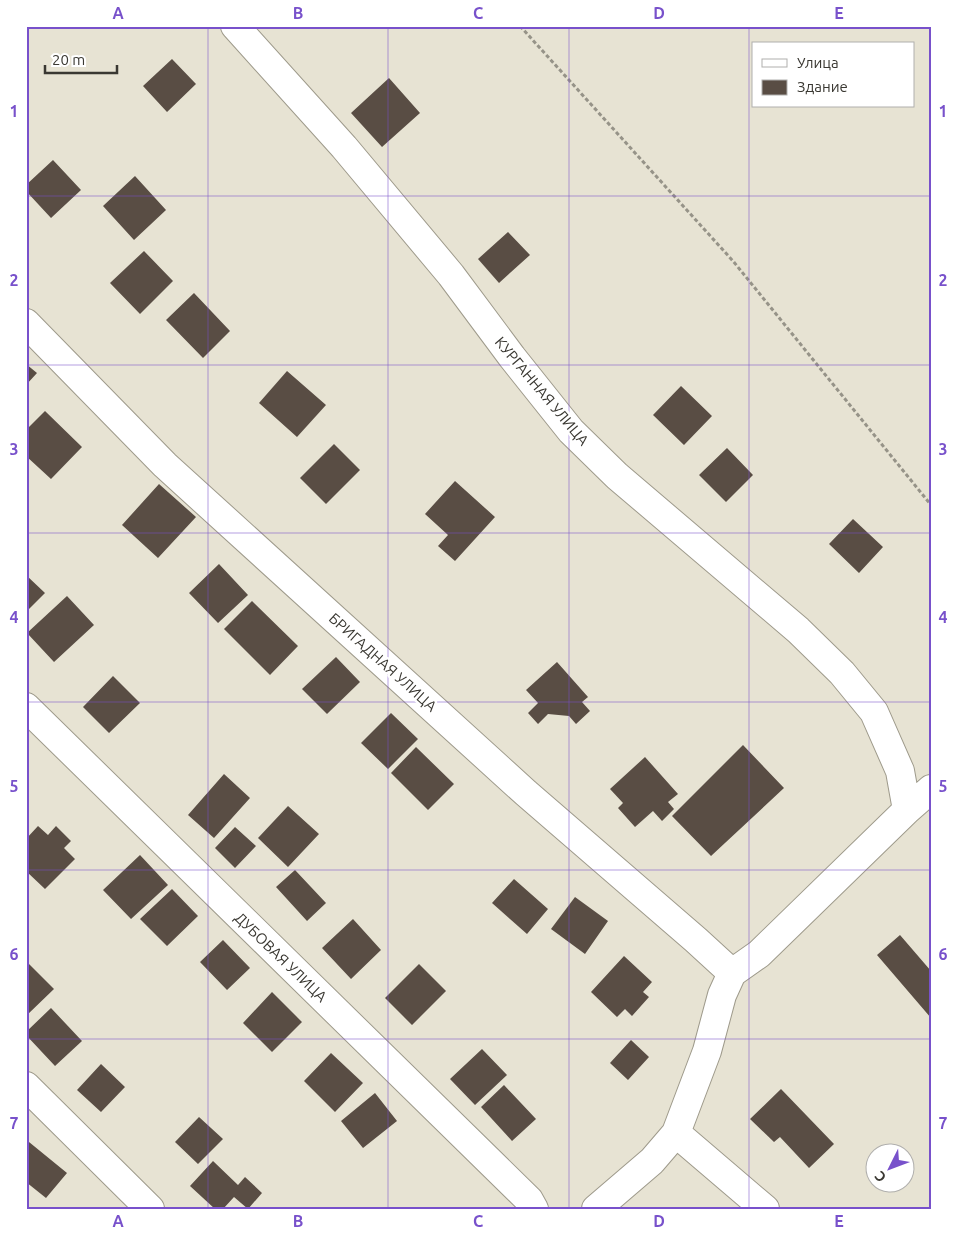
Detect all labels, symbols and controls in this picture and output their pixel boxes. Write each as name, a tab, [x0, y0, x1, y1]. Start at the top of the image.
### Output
text: A	[112, 4, 124, 22]
text: B	[293, 4, 303, 22]
text: C	[473, 4, 483, 22]
text: D	[653, 4, 665, 22]
text: E	[834, 4, 844, 22]
scale bar	[45, 42, 118, 74]
legend	[752, 42, 914, 108]
text: 20 m	[52, 51, 85, 68]
text: Улица	[797, 54, 839, 71]
text: Здание	[797, 78, 848, 95]
text: 1	[9, 102, 19, 120]
text: 1	[938, 102, 948, 120]
text: 2	[9, 271, 19, 289]
text: 2	[938, 271, 948, 289]
street label: КУРГАННАЯ УЛИЦА	[492, 333, 593, 449]
text: 3	[9, 440, 19, 458]
text: 3	[938, 440, 948, 458]
text: 4	[9, 608, 19, 626]
text: 4	[938, 608, 948, 626]
street label: БРИГАДНАЯ УЛИЦА	[326, 609, 440, 715]
text: 5	[9, 777, 19, 795]
text: 5	[938, 777, 948, 795]
street label: ДУБОВАЯ УЛИЦА	[231, 909, 331, 1005]
text: 6	[9, 945, 19, 963]
text: 6	[938, 945, 948, 963]
text: 7	[9, 1114, 19, 1132]
text: 7	[938, 1114, 948, 1132]
north arrow	[864, 1142, 914, 1192]
text: С	[871, 1168, 889, 1185]
text: A	[112, 1212, 124, 1230]
text: B	[293, 1212, 303, 1230]
text: C	[473, 1212, 483, 1230]
text: D	[653, 1212, 665, 1230]
text: E	[834, 1212, 844, 1230]

